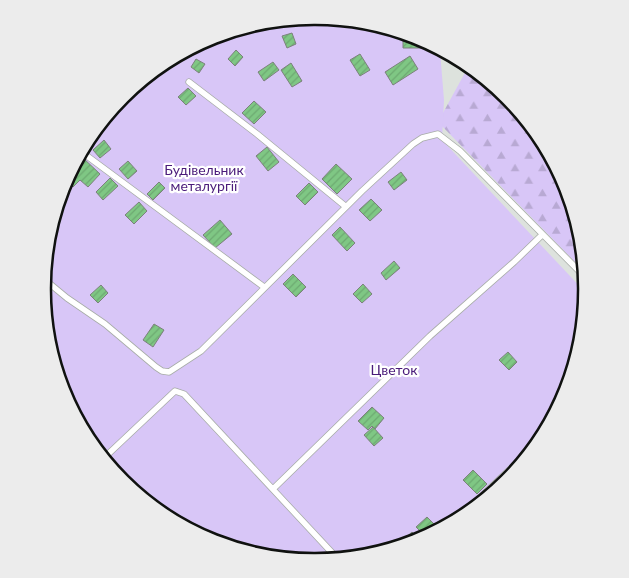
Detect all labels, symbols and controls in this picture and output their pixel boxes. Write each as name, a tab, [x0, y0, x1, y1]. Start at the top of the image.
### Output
park label: Будівельник металургії	[164, 161, 244, 194]
park label: Цветок	[371, 361, 418, 378]

